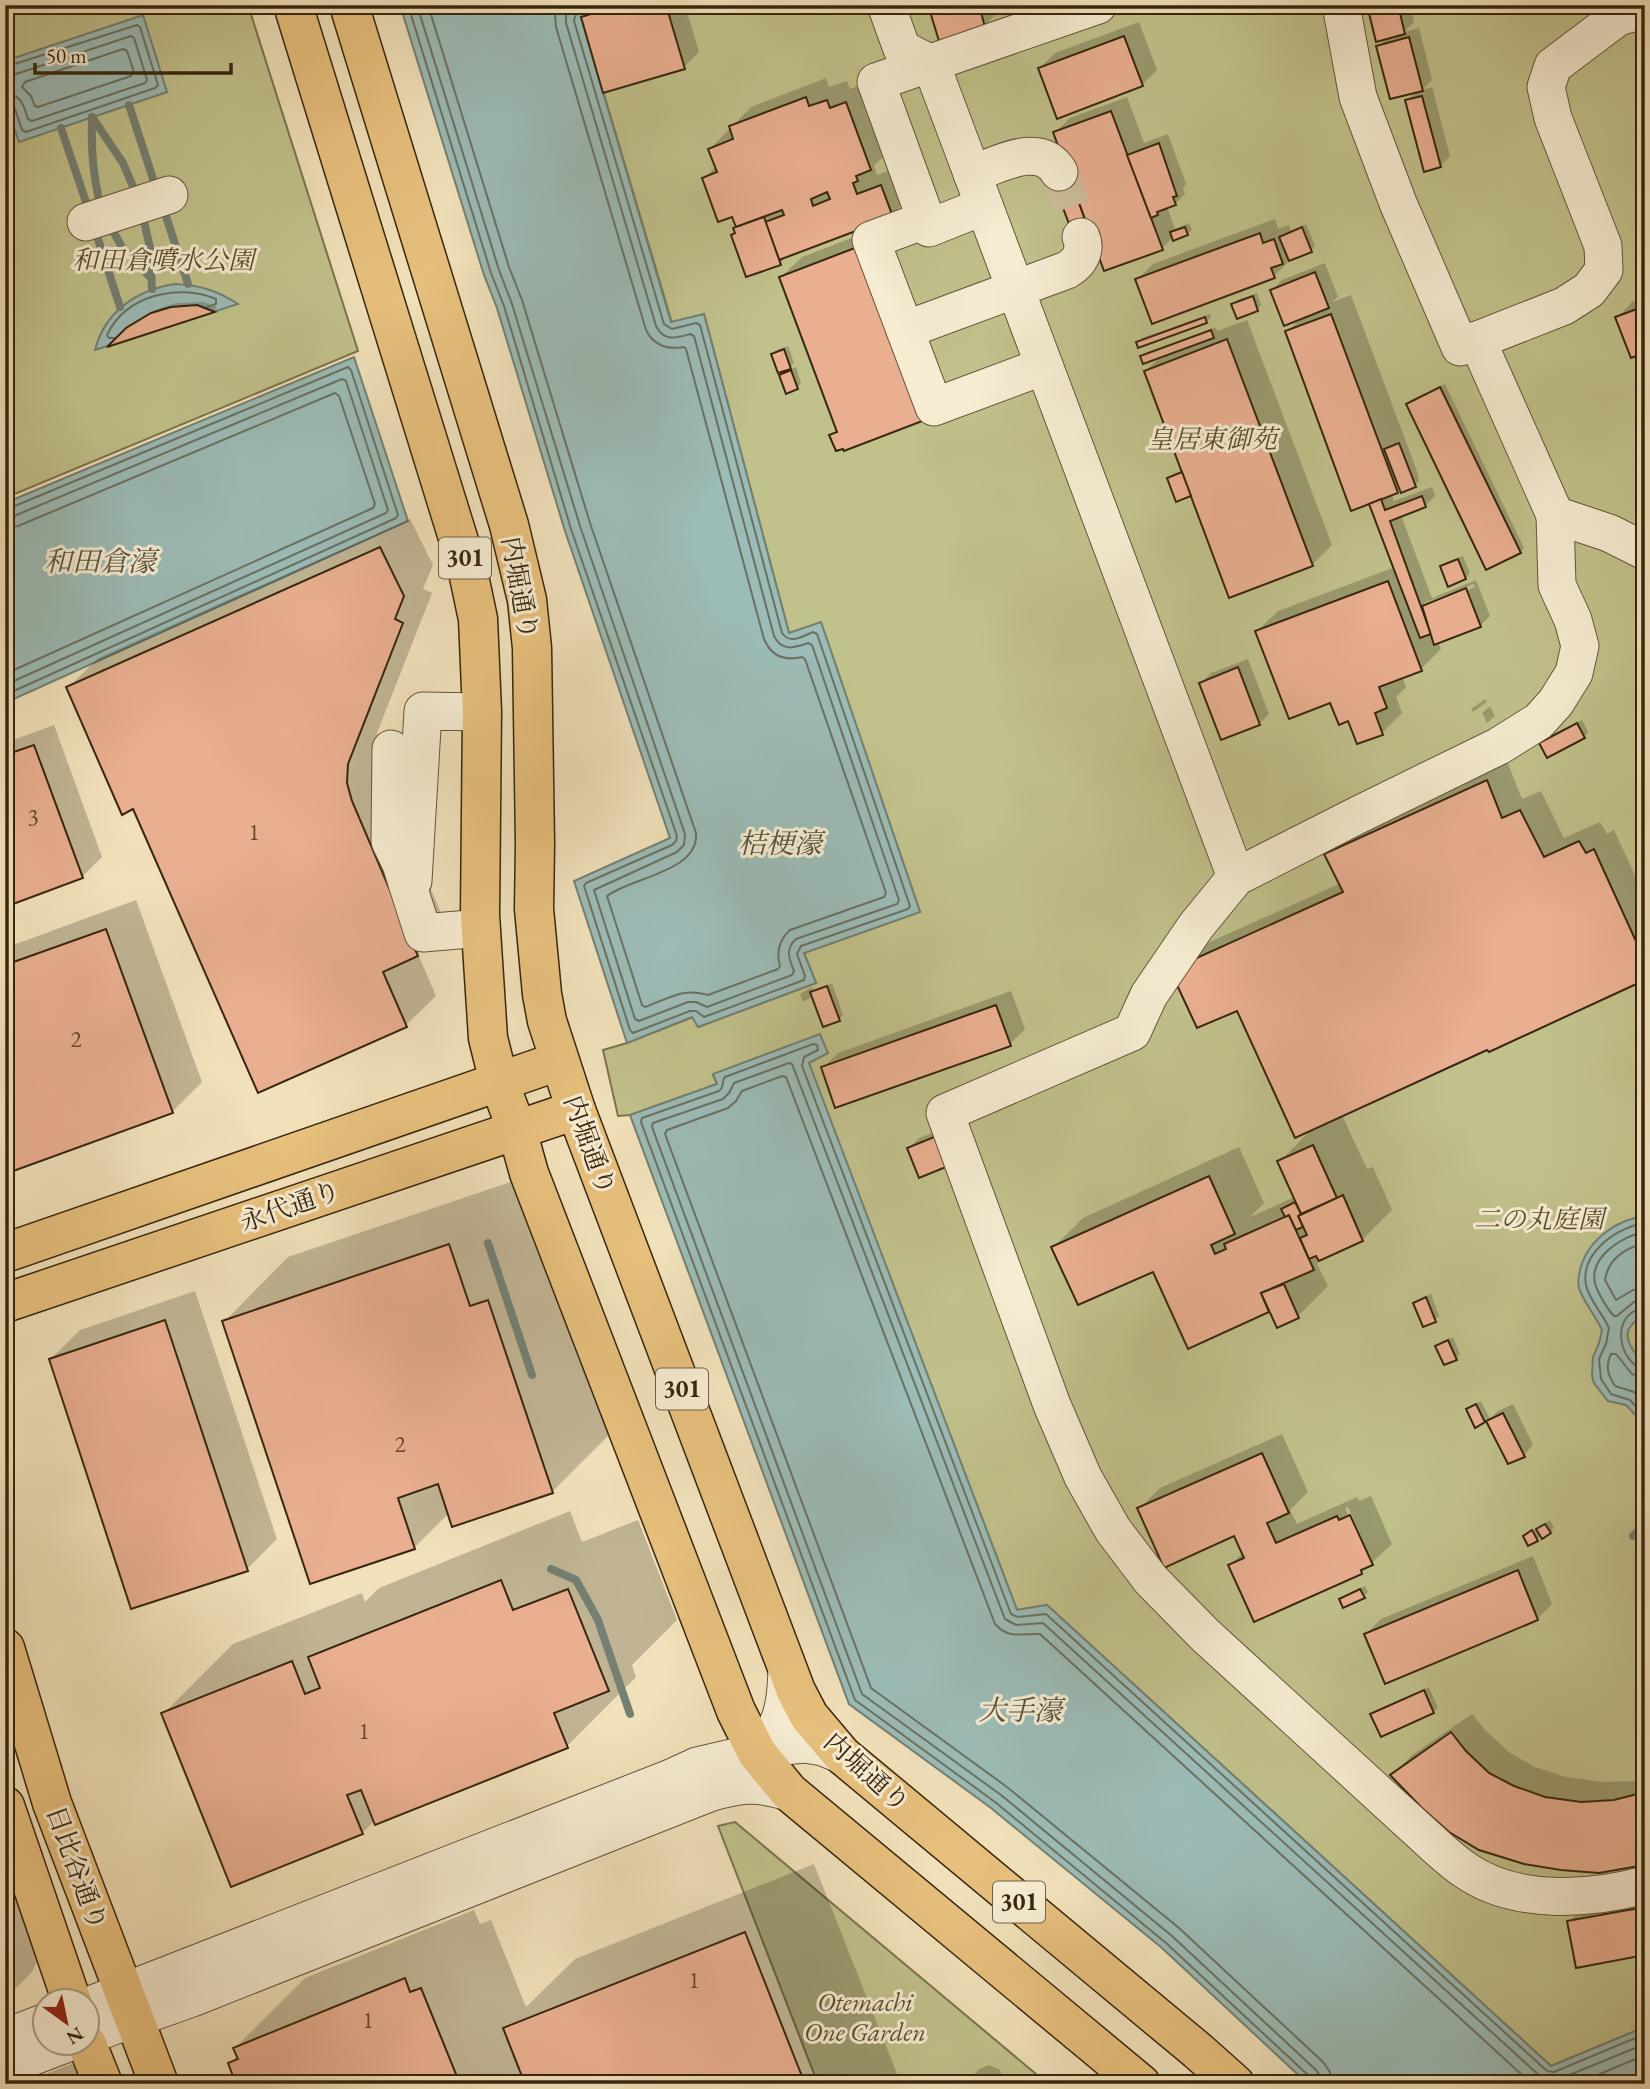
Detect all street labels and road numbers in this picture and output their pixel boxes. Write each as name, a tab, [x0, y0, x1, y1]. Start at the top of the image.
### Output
street label: 内堀通り	[494, 534, 546, 642]
road number: 301	[439, 538, 491, 578]
street label: 内堀通り	[556, 1090, 624, 1200]
street label: 永代通り	[235, 1173, 345, 1239]
road number: 301	[656, 1368, 708, 1409]
street label: 内堀通り	[817, 1725, 917, 1819]
street label: 日比谷通り	[39, 1801, 115, 1935]
road number: 301	[993, 1882, 1045, 1923]

